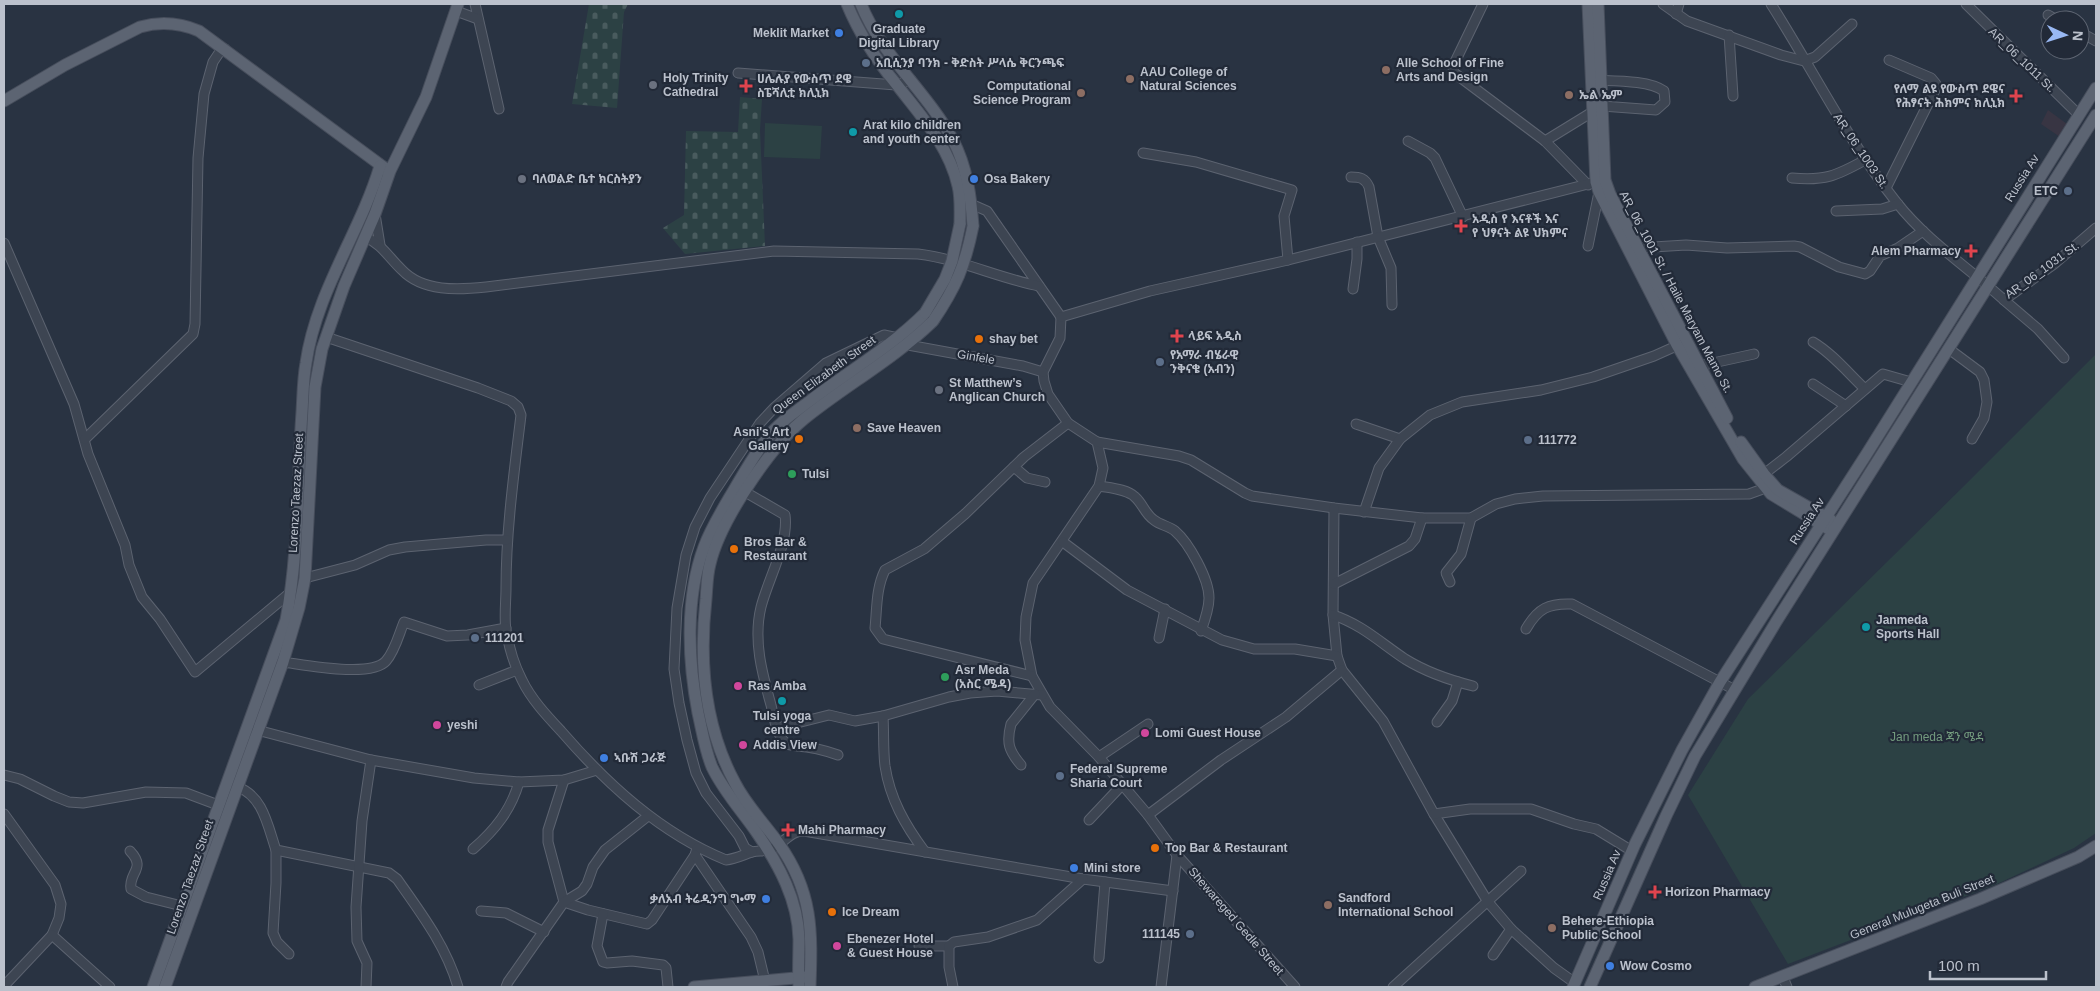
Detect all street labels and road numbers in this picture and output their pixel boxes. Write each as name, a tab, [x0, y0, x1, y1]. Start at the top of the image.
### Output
street label: AR_06_1011 St.	[1986, 25, 2058, 95]
street label: AR_06_1003 St.	[1831, 111, 1891, 191]
street label: Russia Av	[2002, 152, 2042, 204]
street label: AR_06_1001 St. / Haile Maryam Mamo St.	[1617, 189, 1735, 395]
street label: AR_06_1031 St.	[2002, 238, 2082, 302]
street label: Queen Elizabeth Street	[770, 332, 879, 417]
street label: Ginfele	[956, 347, 996, 367]
street label: Lorenzo Taezaz Street	[286, 432, 306, 553]
street label: Russia Av	[1787, 495, 1827, 547]
street label: Lorenzo Taezaz Street	[164, 817, 216, 936]
street label: Russia Av	[1590, 848, 1624, 902]
street label: Shewareged Gedle Street	[1185, 864, 1287, 978]
street label: General Mulugeta Buli Street	[1848, 871, 1997, 942]

